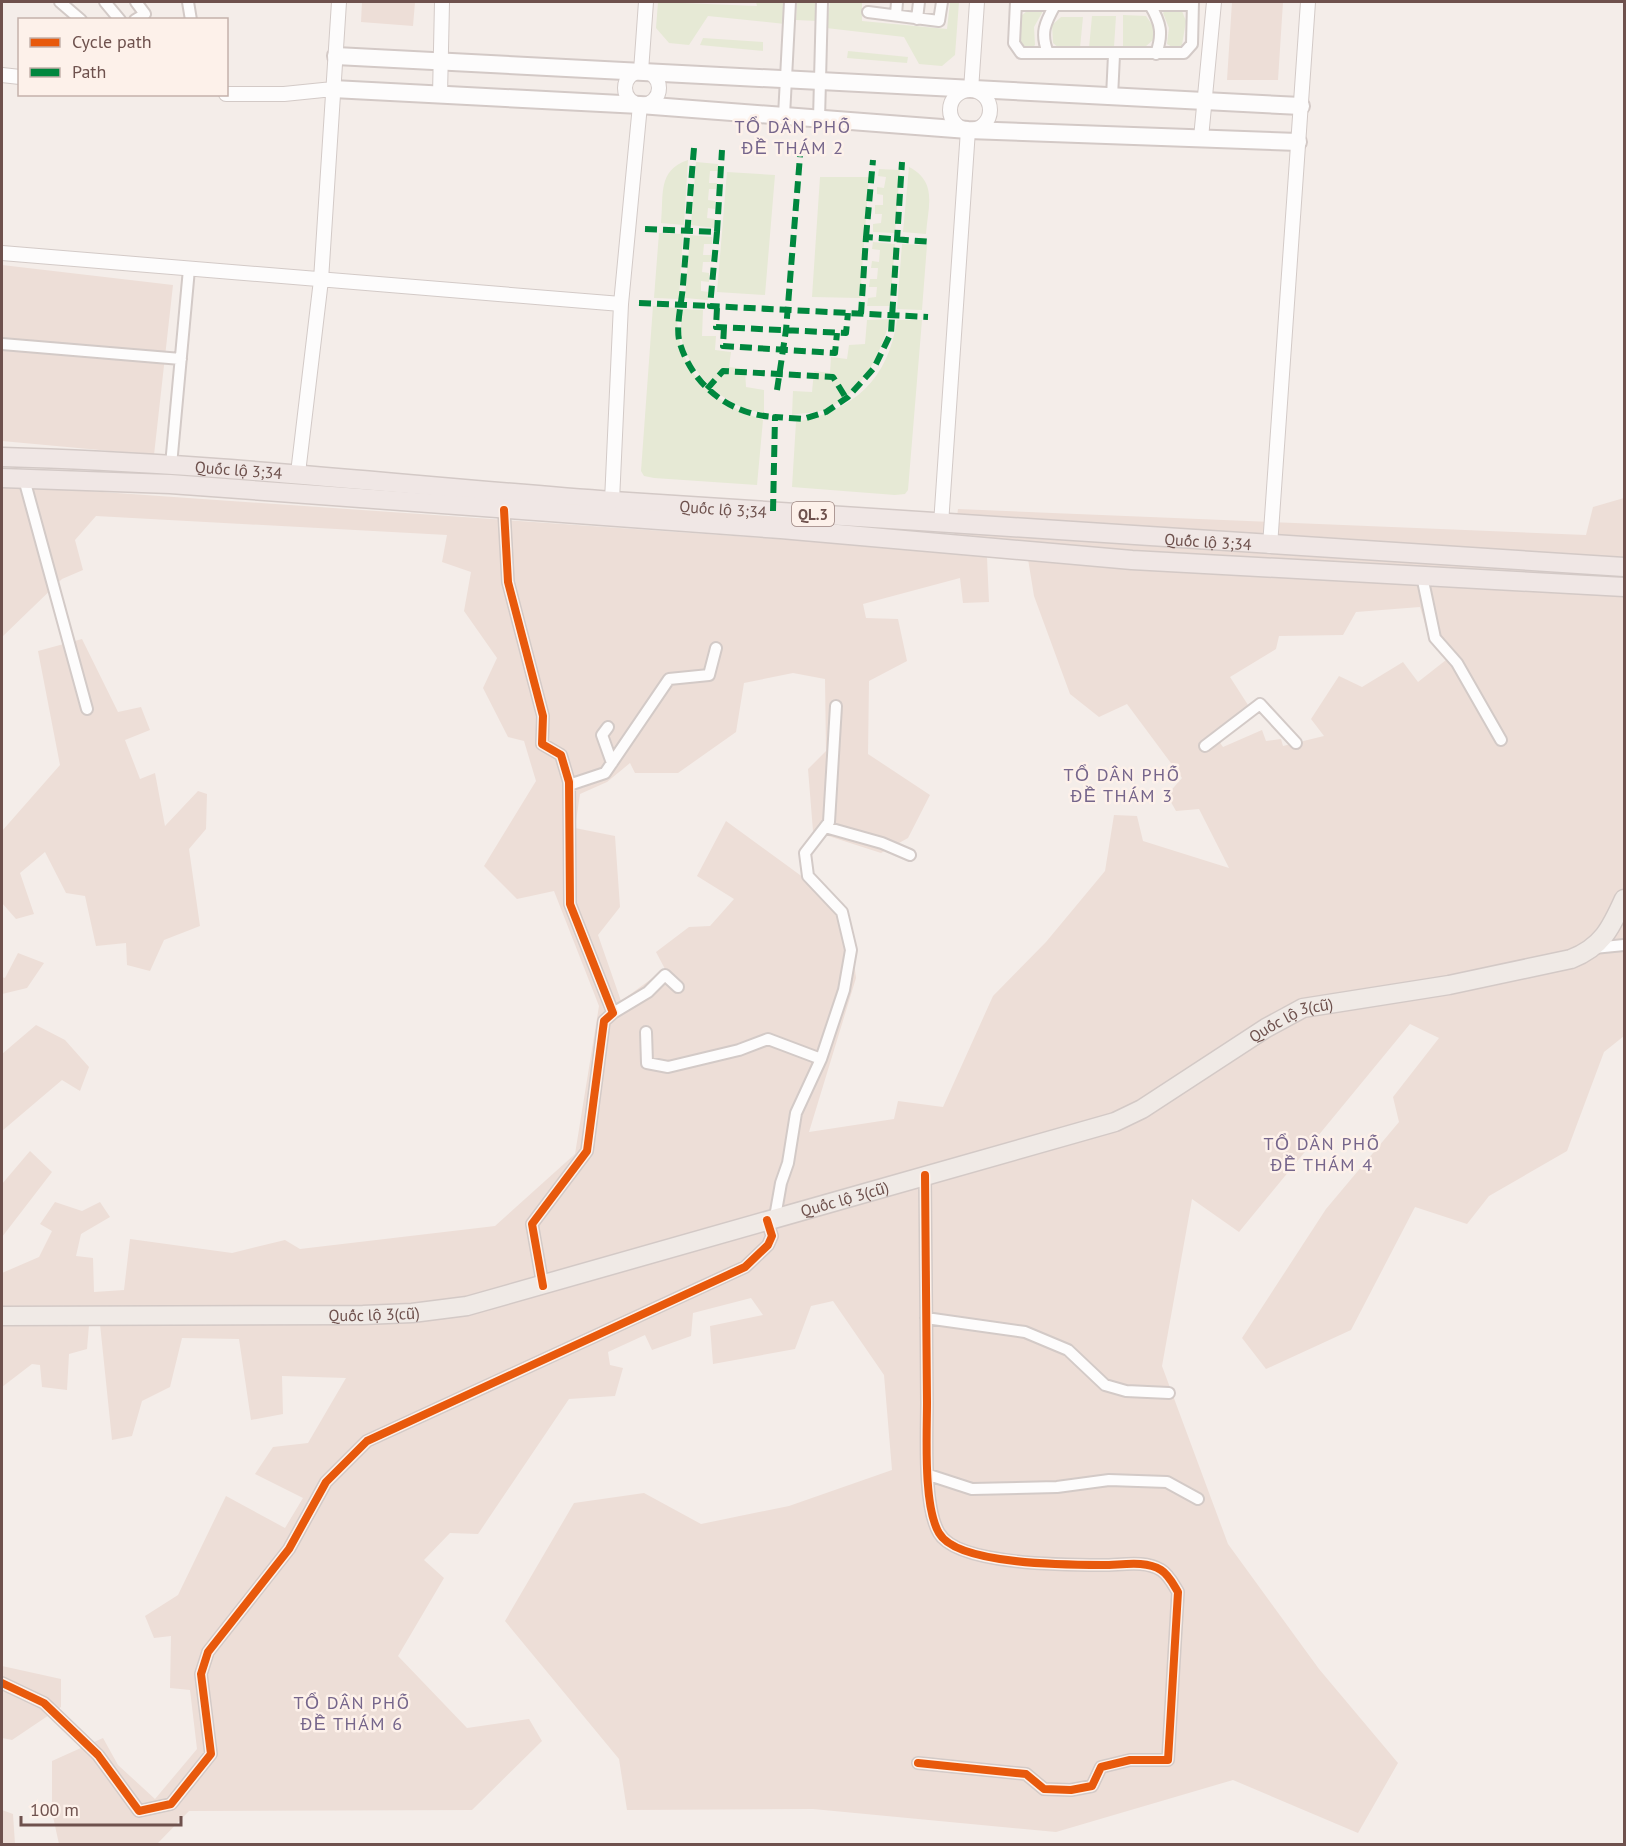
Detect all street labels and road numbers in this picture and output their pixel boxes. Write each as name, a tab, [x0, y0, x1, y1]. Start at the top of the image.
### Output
street label: Quốc lộ 3;34	[194, 457, 283, 483]
street label: Quốc lộ 3;34	[679, 496, 768, 522]
road number: QL.3	[792, 502, 834, 526]
street label: Quốc lộ 3;34	[1164, 529, 1252, 554]
street label: Quốc lộ 3(cũ)	[1245, 993, 1334, 1047]
street label: Quốc lộ 3(cũ)	[798, 1177, 891, 1221]
street label: Quốc lộ 3(cũ)	[329, 1302, 421, 1325]

